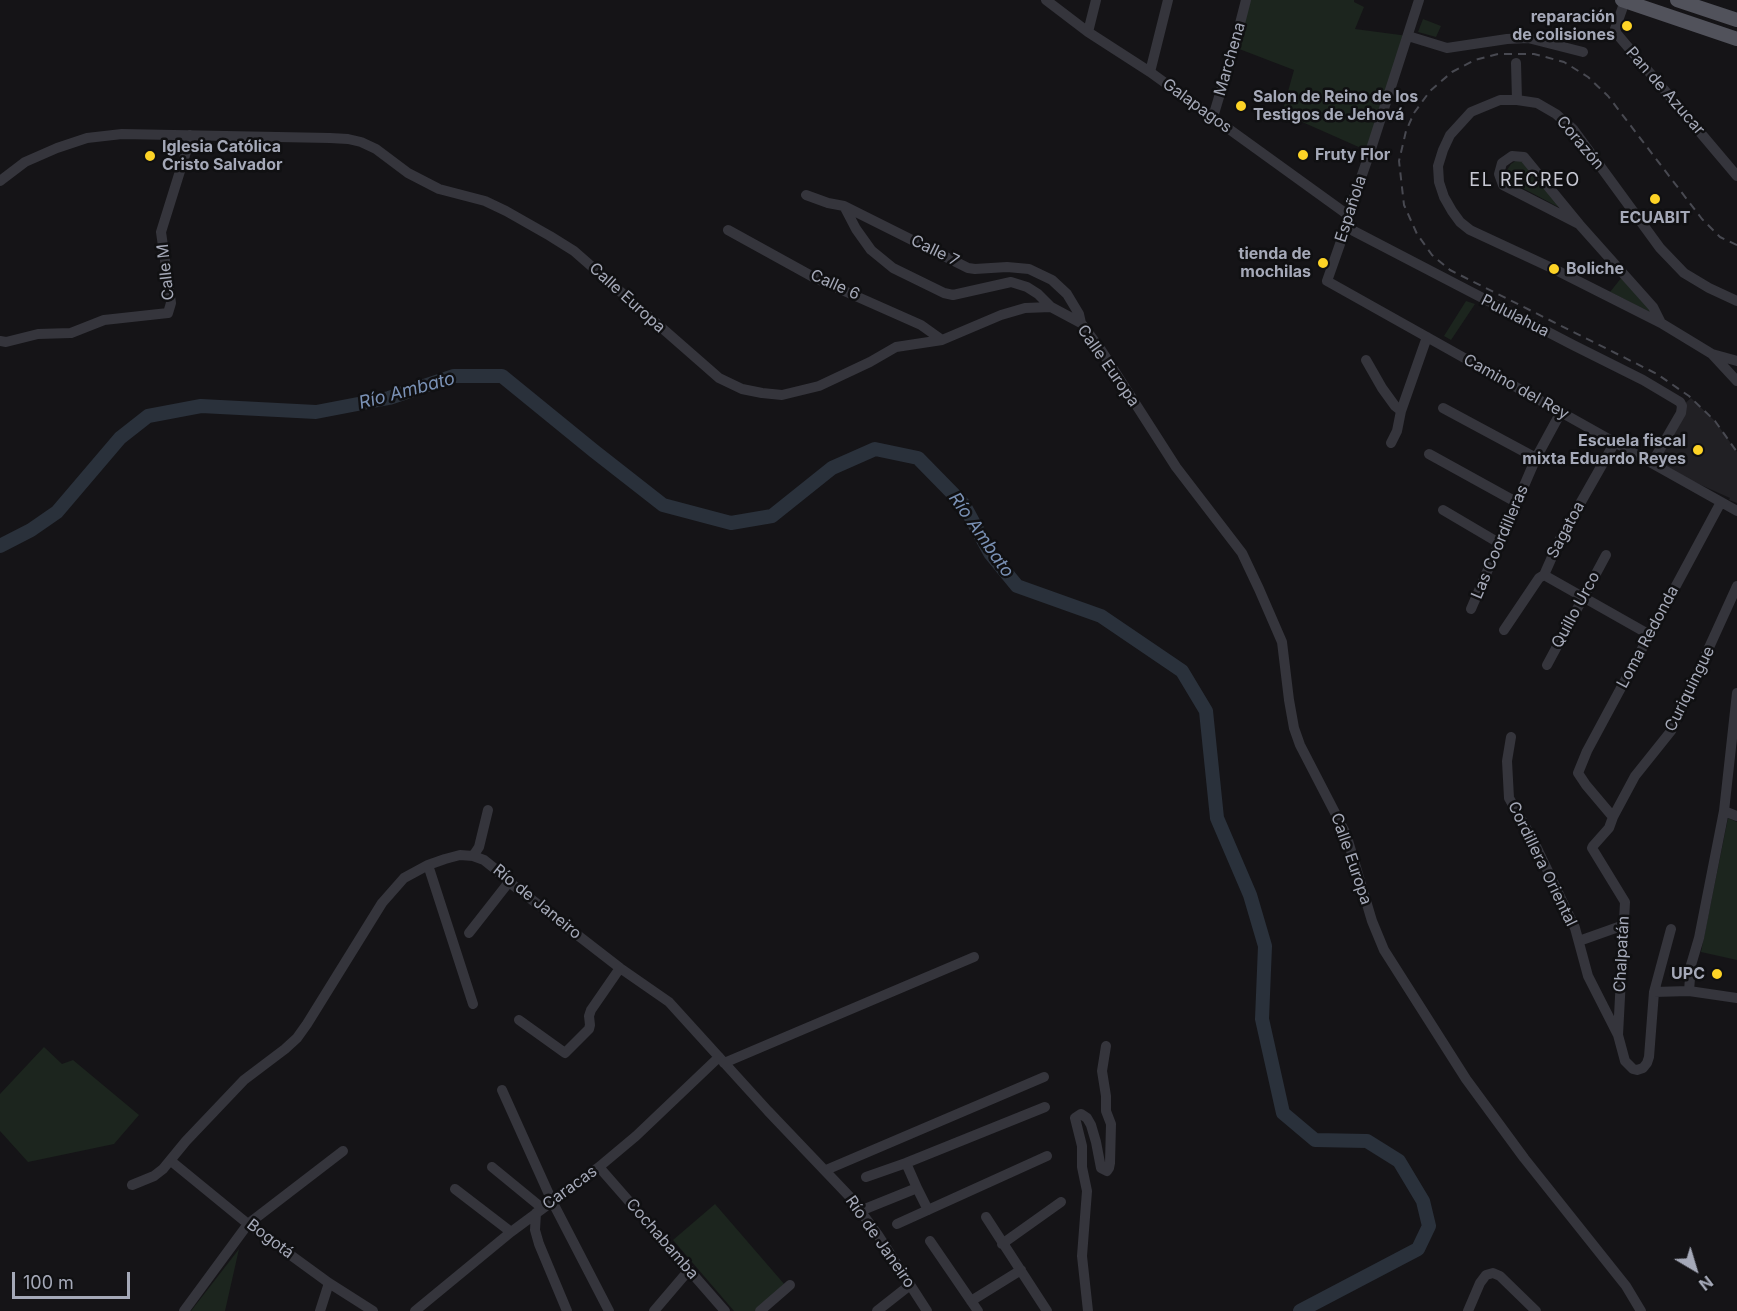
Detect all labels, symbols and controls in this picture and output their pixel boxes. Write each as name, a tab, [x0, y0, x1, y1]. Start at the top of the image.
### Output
place label: reparación de colisiones	[1512, 7, 1615, 45]
marker: reparación de colisiones	[1620, 19, 1634, 33]
street label: Marchena	[1210, 20, 1250, 98]
street label: Pan de Azucar	[1622, 43, 1708, 139]
street label: Galapagos	[1159, 75, 1235, 137]
place label: Salon de Reino de los Testigos de Jehová	[1253, 87, 1418, 125]
marker: Salon de Reino de los Testigos de Jehová	[1234, 99, 1248, 113]
street label: Corazón	[1552, 112, 1608, 174]
place label: Iglesia Católica Cristo Salvador	[162, 137, 282, 175]
place label: Fruty Flor	[1315, 145, 1390, 165]
marker: Fruty Flor	[1296, 148, 1310, 162]
marker: Iglesia Católica Cristo Salvador	[143, 149, 157, 163]
district label: EL RECREO	[1469, 170, 1581, 192]
street label: Española	[1331, 173, 1371, 245]
marker: ECUABIT	[1648, 192, 1662, 206]
place label: ECUABIT	[1620, 208, 1690, 228]
street label: Calle 7	[908, 231, 962, 271]
street label: Calle M	[153, 243, 179, 301]
place label: tienda de mochilas	[1239, 244, 1311, 282]
marker: tienda de mochilas	[1316, 256, 1330, 270]
street label: Calle Europa	[585, 259, 669, 337]
place label: Boliche	[1566, 259, 1624, 279]
marker: Boliche	[1547, 262, 1561, 276]
street label: Calle 6	[807, 266, 863, 304]
street label: Pululahua	[1478, 291, 1552, 341]
street label: Calle Europa	[1073, 321, 1143, 411]
street label: Camino del Rey	[1460, 350, 1572, 424]
water label: Río Ambato	[357, 368, 457, 414]
place label: Escuela fiscal mixta Eduardo Reyes	[1522, 431, 1686, 469]
marker: Escuela fiscal mixta Eduardo Reyes	[1691, 443, 1705, 457]
street label: Las Coordilleras	[1467, 482, 1533, 602]
water label: Río Ambato	[944, 488, 1018, 582]
street label: Sagatoa	[1543, 498, 1589, 562]
street label: Quillo Urco	[1548, 568, 1604, 652]
street label: Loma Redonda	[1613, 583, 1683, 691]
street label: Curiquingue	[1661, 643, 1719, 735]
street label: Cordillera Oriental	[1503, 798, 1581, 930]
street label: Calle Europa	[1326, 811, 1376, 907]
street label: Río de Janeiro	[489, 861, 585, 943]
street label: Chalpatán	[1610, 915, 1634, 993]
place label: UPC	[1671, 964, 1705, 984]
marker: UPC	[1710, 967, 1724, 981]
street label: Caracas	[539, 1162, 601, 1214]
street label: Río de Janeiro	[841, 1192, 919, 1292]
street label: Cochabamba	[622, 1195, 702, 1283]
street label: Bogotá	[243, 1215, 297, 1263]
north arrow	[1665, 1239, 1725, 1299]
scale bar	[15, 1260, 134, 1298]
text: 100 m	[23, 1272, 74, 1293]
text: N	[1695, 1272, 1717, 1295]

